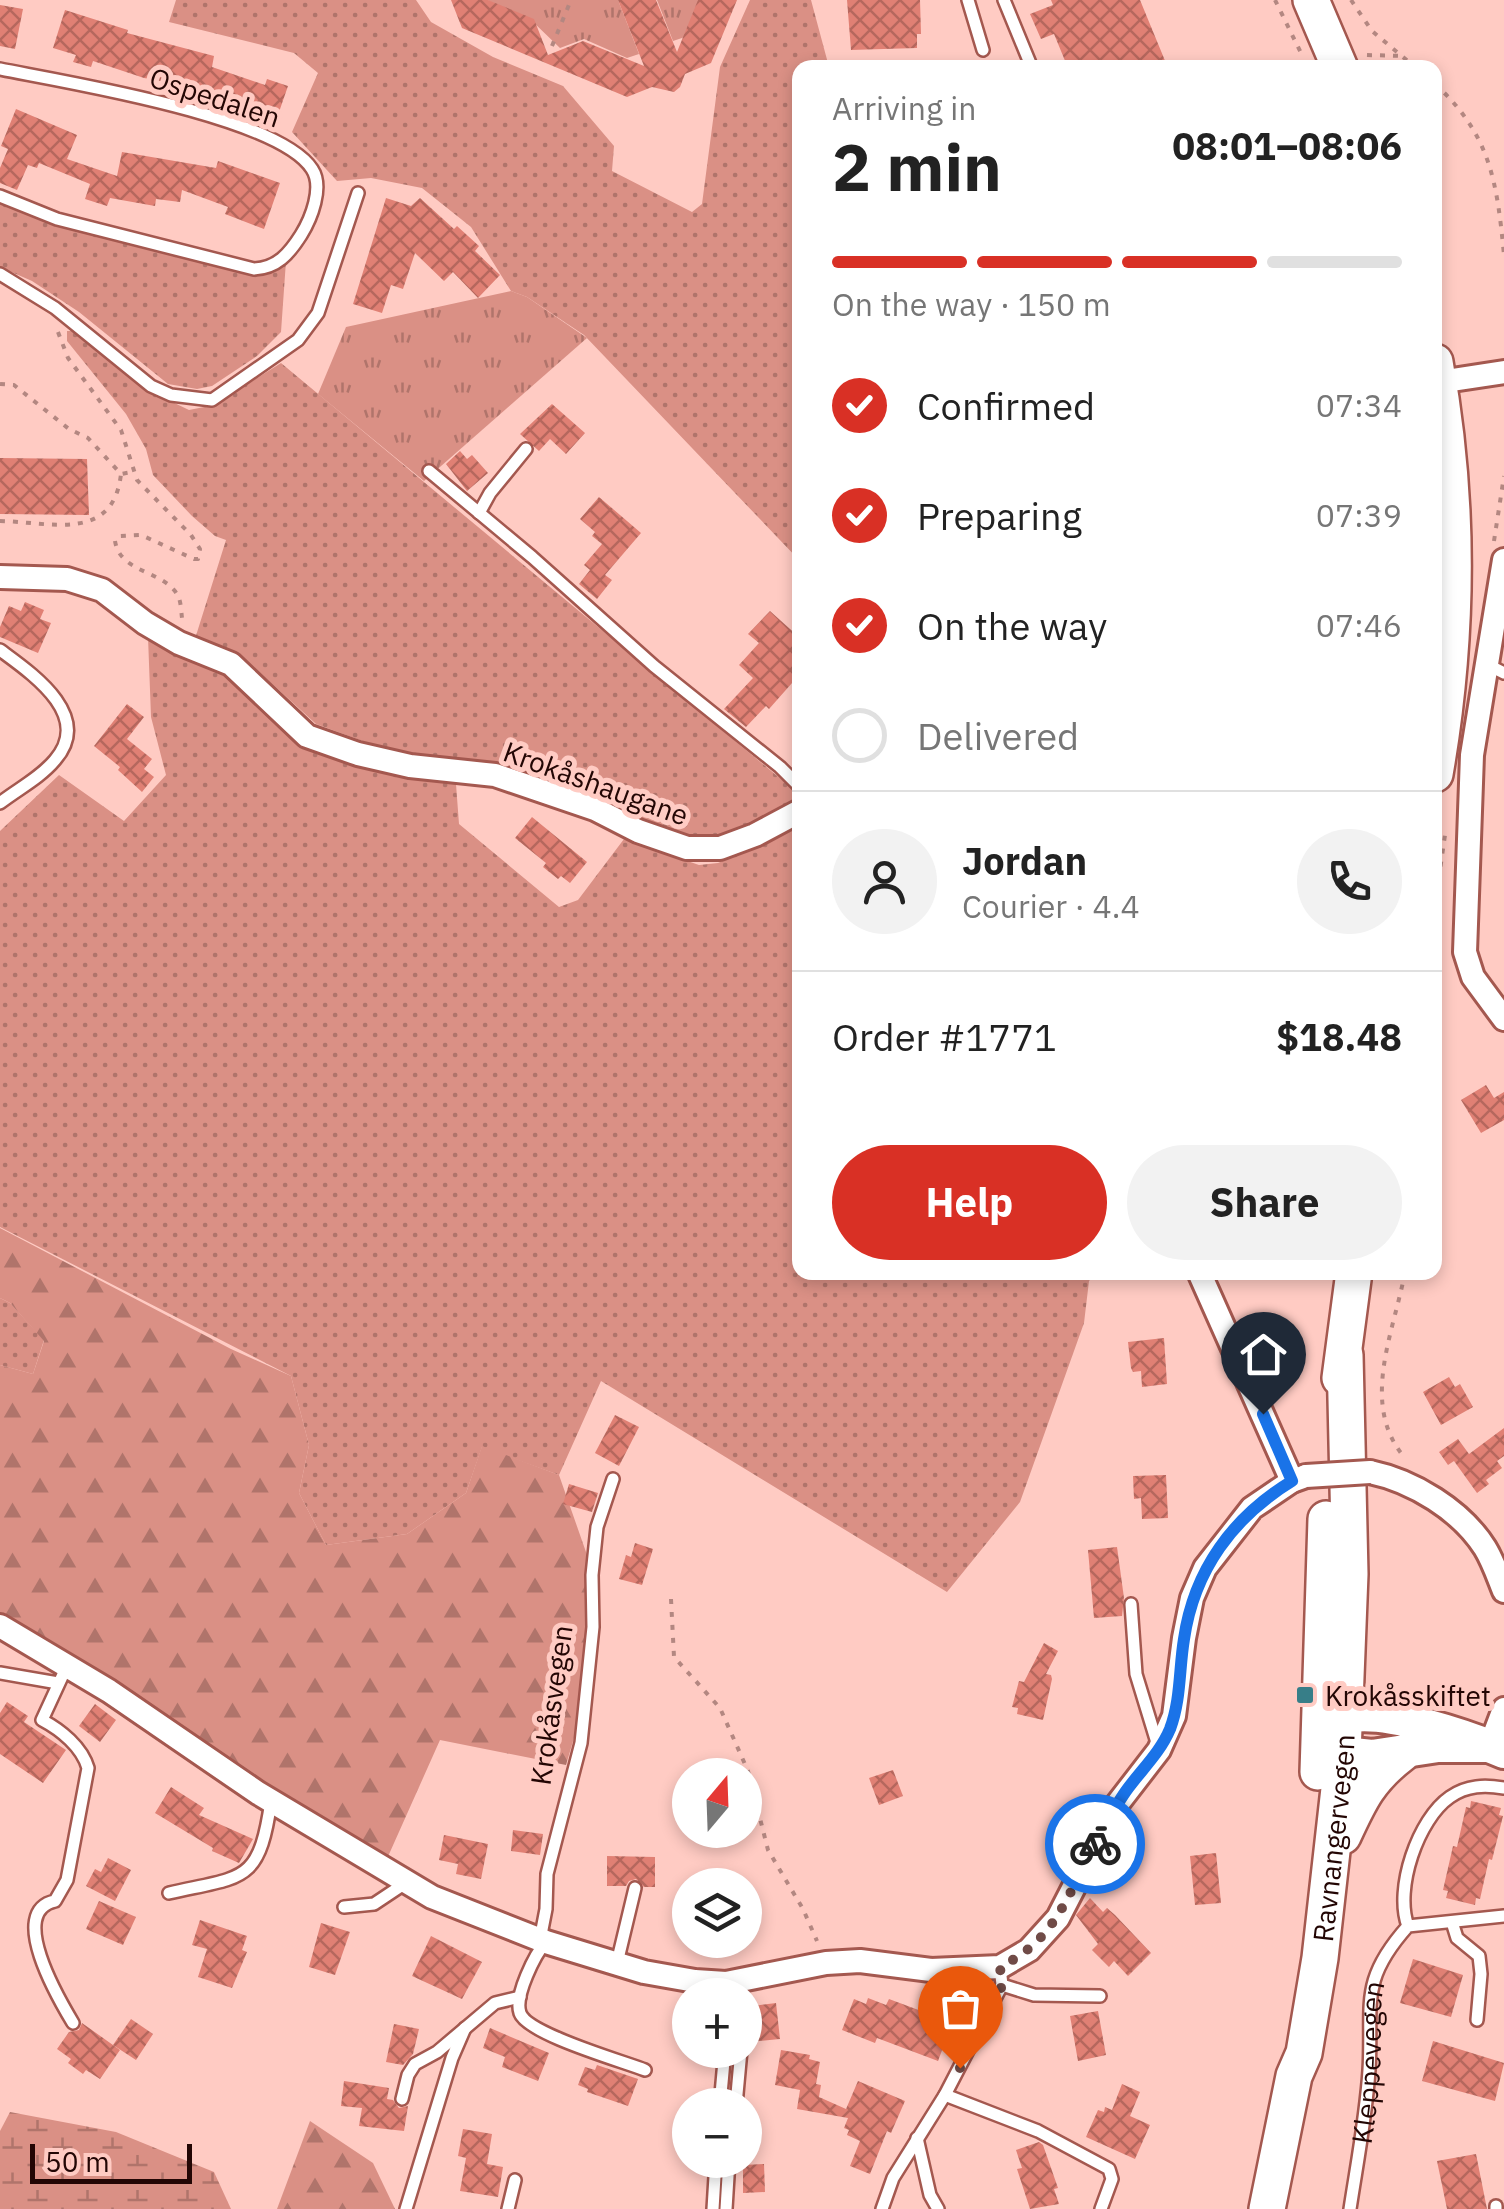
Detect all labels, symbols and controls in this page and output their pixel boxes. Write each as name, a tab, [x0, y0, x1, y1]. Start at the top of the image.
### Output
street label: Ospedalen	[145, 59, 285, 135]
text: Arriving in	[832, 87, 977, 129]
text: 08:01–08:06	[1172, 121, 1402, 170]
text: 2 min	[832, 124, 1002, 209]
text: On the way · 150 m	[832, 283, 1111, 325]
icon: check	[832, 378, 887, 433]
text: Confirmed	[917, 381, 1095, 430]
text: 07:34	[1316, 384, 1402, 426]
icon: check	[832, 488, 887, 543]
text: Preparing	[917, 491, 1082, 540]
text: 07:39	[1316, 494, 1402, 536]
icon: check	[832, 598, 887, 653]
text: On the way	[917, 601, 1107, 650]
text: 07:46	[1316, 604, 1402, 646]
text: Delivered	[917, 711, 1079, 760]
street label: Krokåshaugane	[498, 732, 694, 834]
button: person	[832, 829, 937, 934]
button: phone	[1297, 829, 1402, 934]
text: Jordan	[962, 836, 1087, 885]
text: Courier · 4.4	[962, 885, 1140, 927]
text: Order #1771	[832, 1012, 1057, 1061]
text: $18.48	[1276, 1012, 1402, 1061]
button: Help	[832, 1145, 1107, 1260]
button: Share	[1127, 1145, 1402, 1260]
pin	[1221, 1312, 1306, 1415]
icon: home	[1236, 1327, 1291, 1382]
street label: Krokåsvegen	[521, 1623, 581, 1787]
place label: Krokåsskiftet	[1325, 1677, 1491, 1714]
marker: Krokåsskiftet	[1294, 1684, 1316, 1706]
street label: Ravnangervegen	[1303, 1734, 1362, 1943]
north arrow	[672, 1758, 762, 1848]
map controls	[672, 1758, 762, 2178]
courier	[1045, 1794, 1145, 1894]
icon: bike	[1068, 1817, 1123, 1872]
button: layers	[672, 1868, 762, 1958]
pin	[918, 1966, 1003, 2069]
street label: Kleppevegen	[1342, 1977, 1392, 2146]
button: +	[672, 1978, 762, 2068]
icon: bag	[933, 1981, 988, 2036]
button: −	[672, 2088, 762, 2178]
scale bar	[30, 2139, 192, 2184]
text: 50 m	[45, 2143, 110, 2180]

